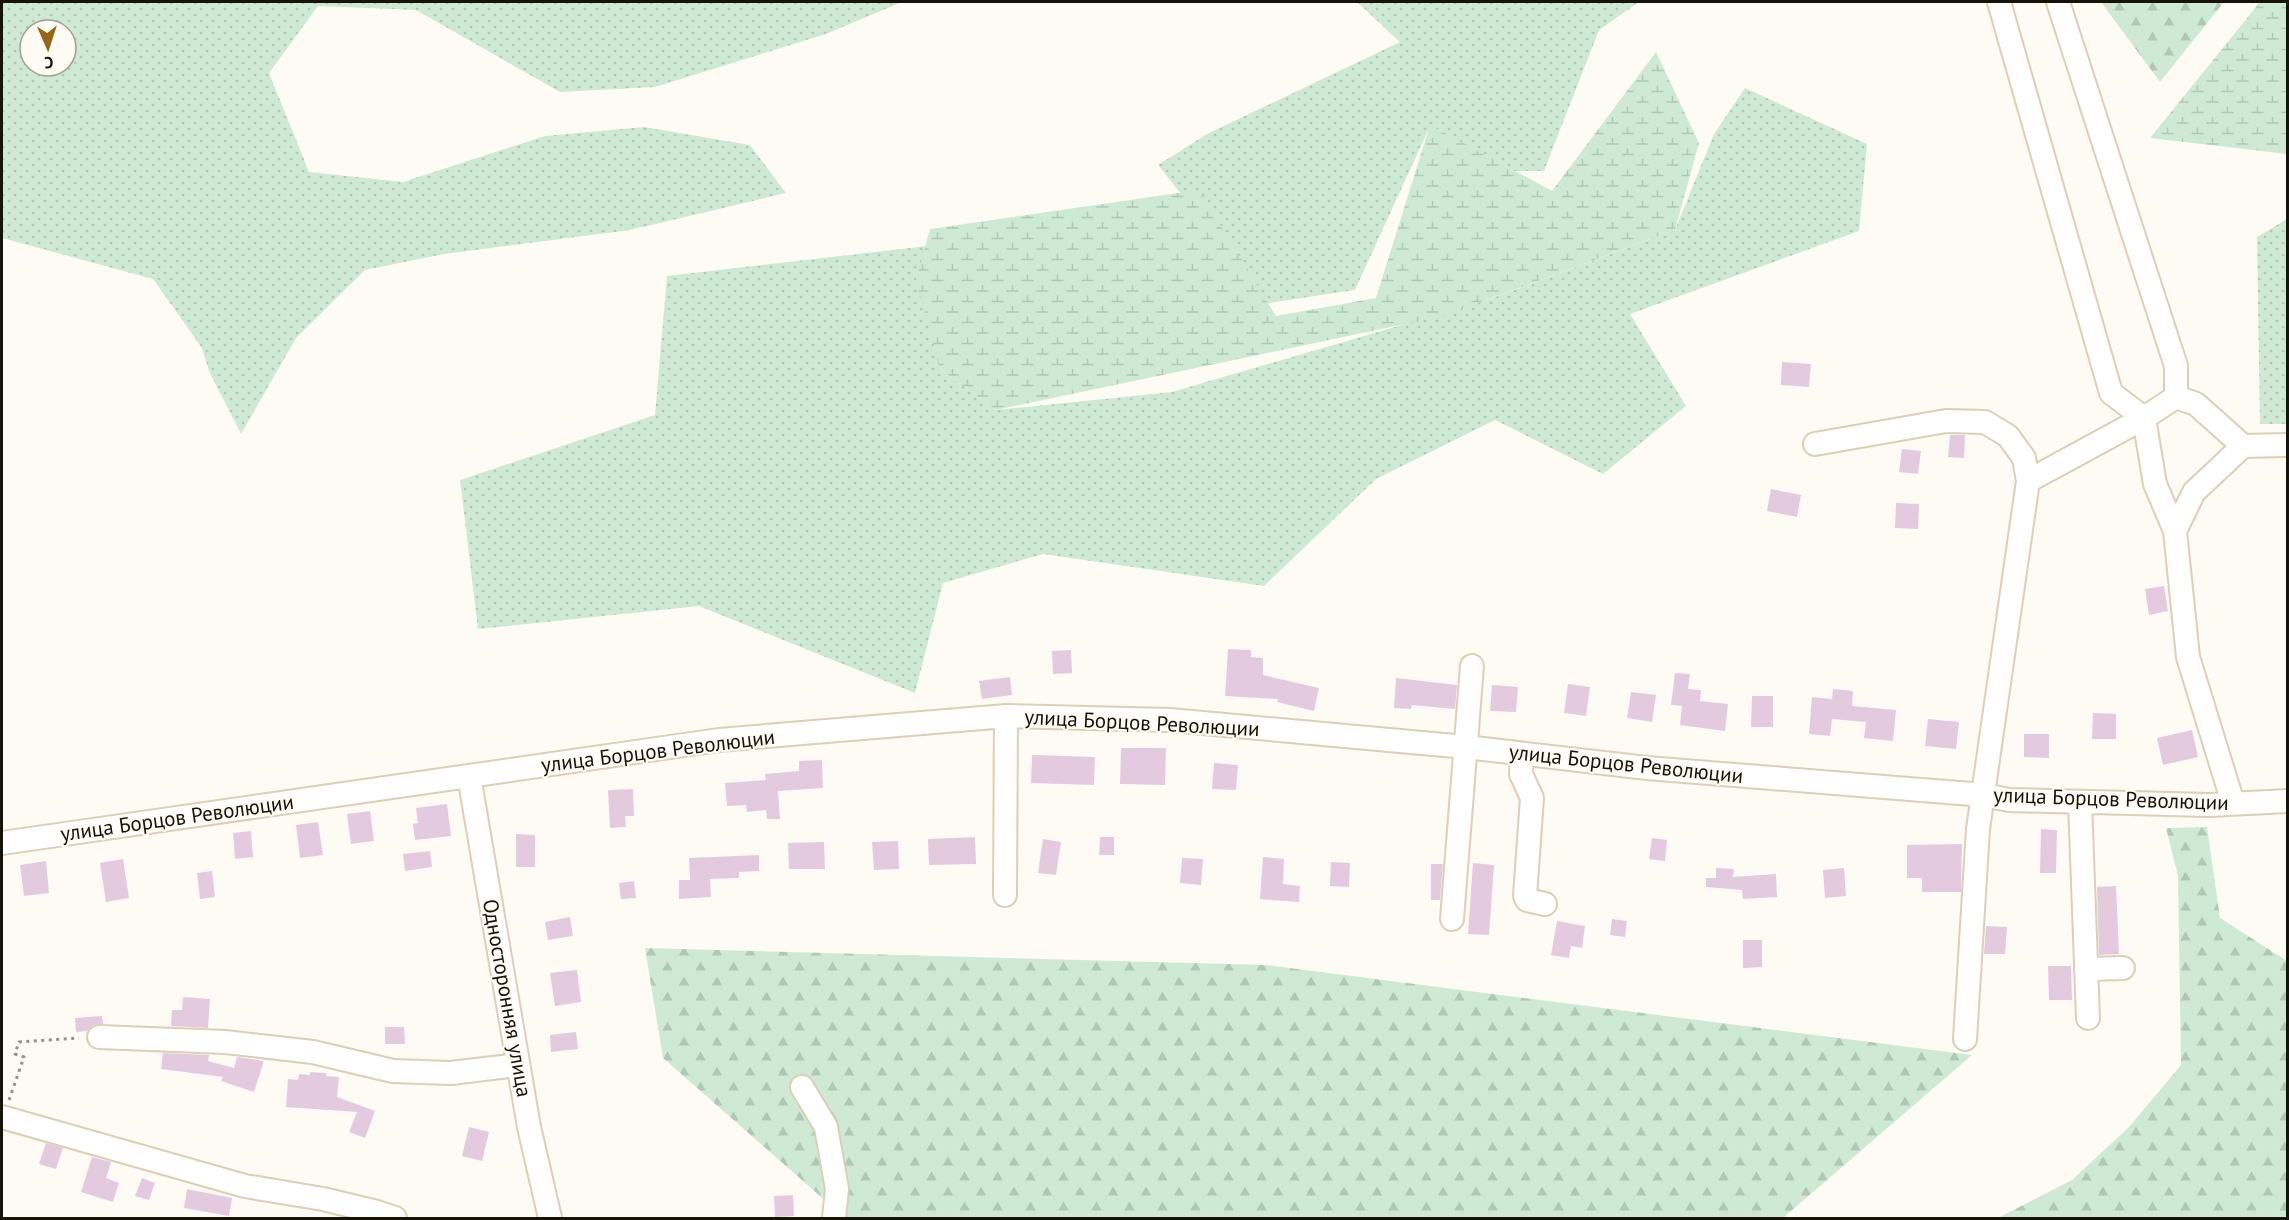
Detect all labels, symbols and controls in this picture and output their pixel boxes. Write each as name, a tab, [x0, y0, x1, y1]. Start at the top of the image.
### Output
north arrow	[18, 18, 78, 78]
text: С	[44, 53, 54, 73]
street label: улица Борцов Революции	[1024, 703, 1260, 742]
street label: улица Борцов Революции	[539, 723, 776, 778]
street label: улица Борцов Революции	[1508, 738, 1745, 789]
street label: улица Борцов Революции	[1993, 781, 2229, 816]
street label: улица Борцов Революции	[58, 788, 295, 847]
street label: Односторонняя улица	[477, 897, 538, 1099]

